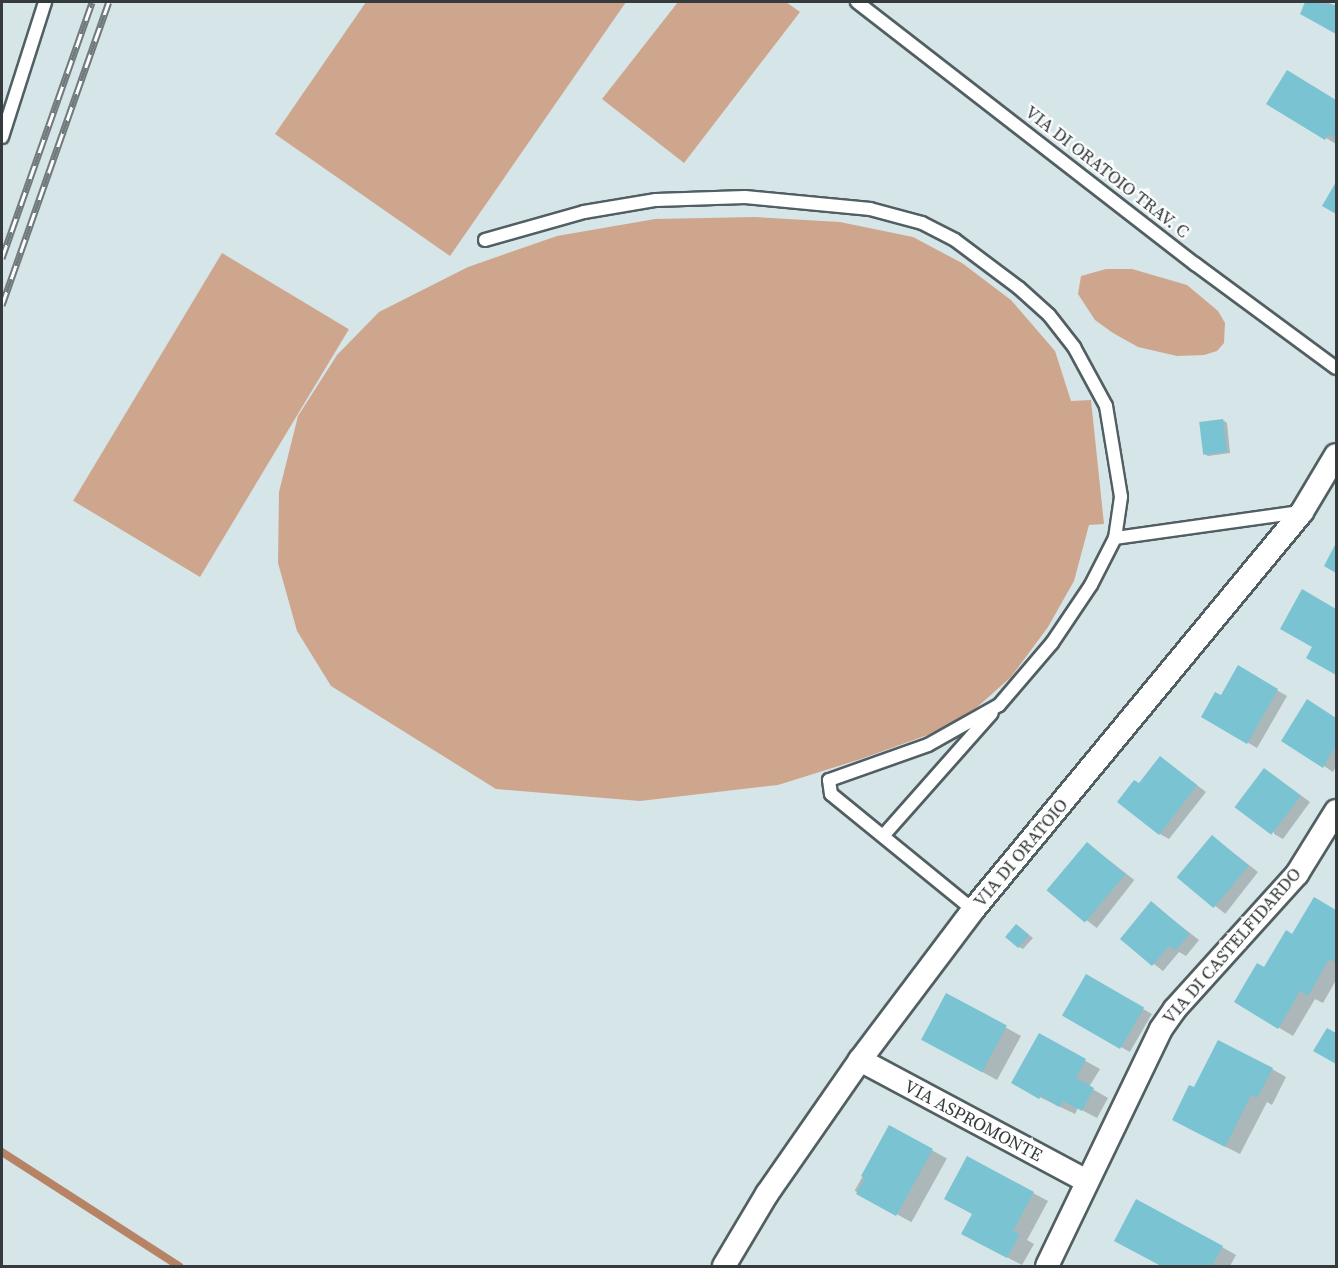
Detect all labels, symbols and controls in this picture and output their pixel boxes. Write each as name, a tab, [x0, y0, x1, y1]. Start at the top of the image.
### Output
street label: VIA DI ORATOIO TRAV. C	[1021, 101, 1193, 243]
street label: VIA DI ORATOIO	[969, 794, 1073, 912]
street label: VIA DI CASTELFIDARDO	[1158, 863, 1306, 1029]
street label: VIA ASPROMONTE	[900, 1075, 1046, 1167]

